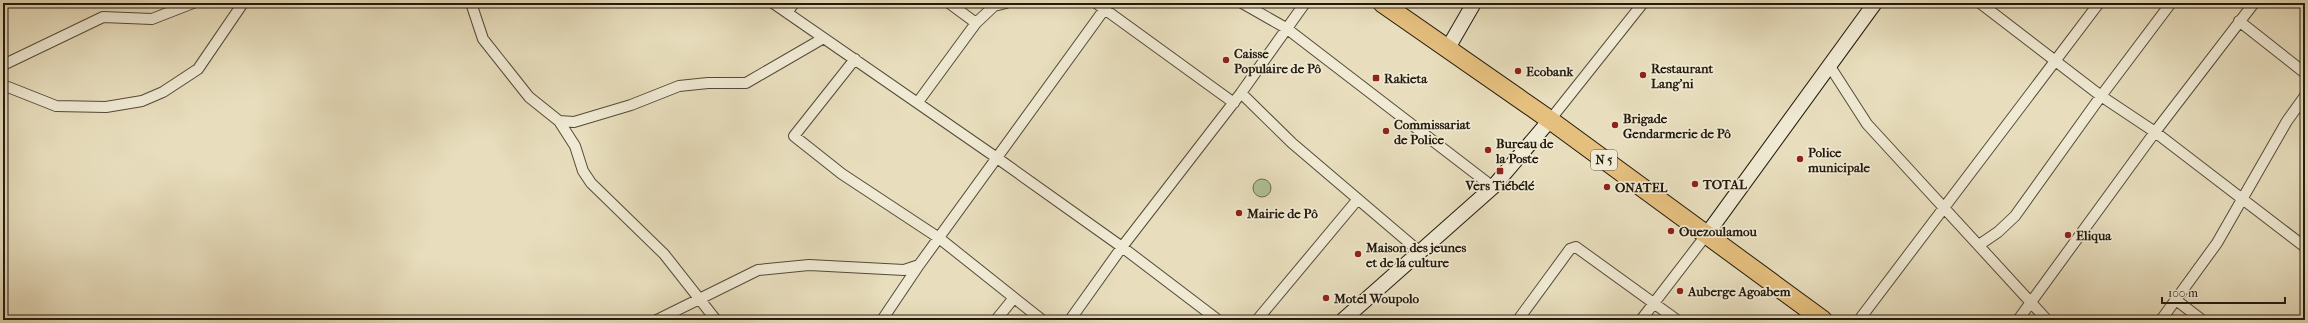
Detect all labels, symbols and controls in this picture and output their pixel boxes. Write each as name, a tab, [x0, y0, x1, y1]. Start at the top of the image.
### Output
place label: Caisse Populaire de Pô	[1234, 46, 1322, 77]
marker: Caisse Populaire de Pô	[1221, 55, 1231, 65]
place label: Restaurant Lang'ni	[1651, 61, 1713, 92]
place label: Ecobank	[1526, 64, 1575, 79]
marker: Ecobank	[1513, 66, 1523, 76]
marker: Restaurant Lang'ni	[1638, 70, 1648, 80]
place label: Rakieta	[1384, 71, 1428, 86]
marker: Rakieta	[1371, 73, 1381, 83]
place label: Brigade Gendarmerie de Pô	[1623, 111, 1731, 141]
place label: Commissariat de Police	[1394, 117, 1471, 147]
marker: Brigade Gendarmerie de Pô	[1610, 120, 1620, 130]
marker: Commissariat de Police	[1381, 126, 1391, 136]
place label: Bureau de la Poste	[1495, 136, 1554, 166]
marker: Bureau de la Poste	[1483, 145, 1493, 155]
place label: Police municipale	[1807, 145, 1870, 176]
road number: N 5	[1591, 150, 1617, 170]
marker: Police municipale	[1795, 154, 1805, 164]
marker: Vers Tiébélé	[1495, 166, 1505, 176]
place label: TOTAL	[1702, 177, 1748, 192]
place label: Vers Tiébélé	[1464, 178, 1535, 193]
marker: TOTAL	[1690, 179, 1700, 189]
place label: ONATEL	[1615, 180, 1669, 195]
marker: ONATEL	[1602, 182, 1612, 192]
place label: Mairie de Pô	[1246, 206, 1318, 221]
marker: Mairie de Pô	[1234, 208, 1244, 218]
place label: Ouezoulamou	[1679, 224, 1757, 239]
marker: Ouezoulamou	[1666, 226, 1676, 236]
place label: Eliqua	[2076, 228, 2112, 244]
marker: Eliqua	[2063, 230, 2073, 240]
place label: Maison des jeunes et de la culture	[1365, 240, 1466, 270]
marker: Maison des jeunes et de la culture	[1353, 249, 1363, 259]
scale bar	[2162, 279, 2285, 305]
place label: Auberge Agoabem	[1687, 284, 1791, 300]
marker: Auberge Agoabem	[1675, 286, 1685, 296]
text: 100 m	[2168, 286, 2198, 300]
place label: Motel Woupolo	[1333, 291, 1419, 307]
marker: Motel Woupolo	[1321, 293, 1331, 303]

